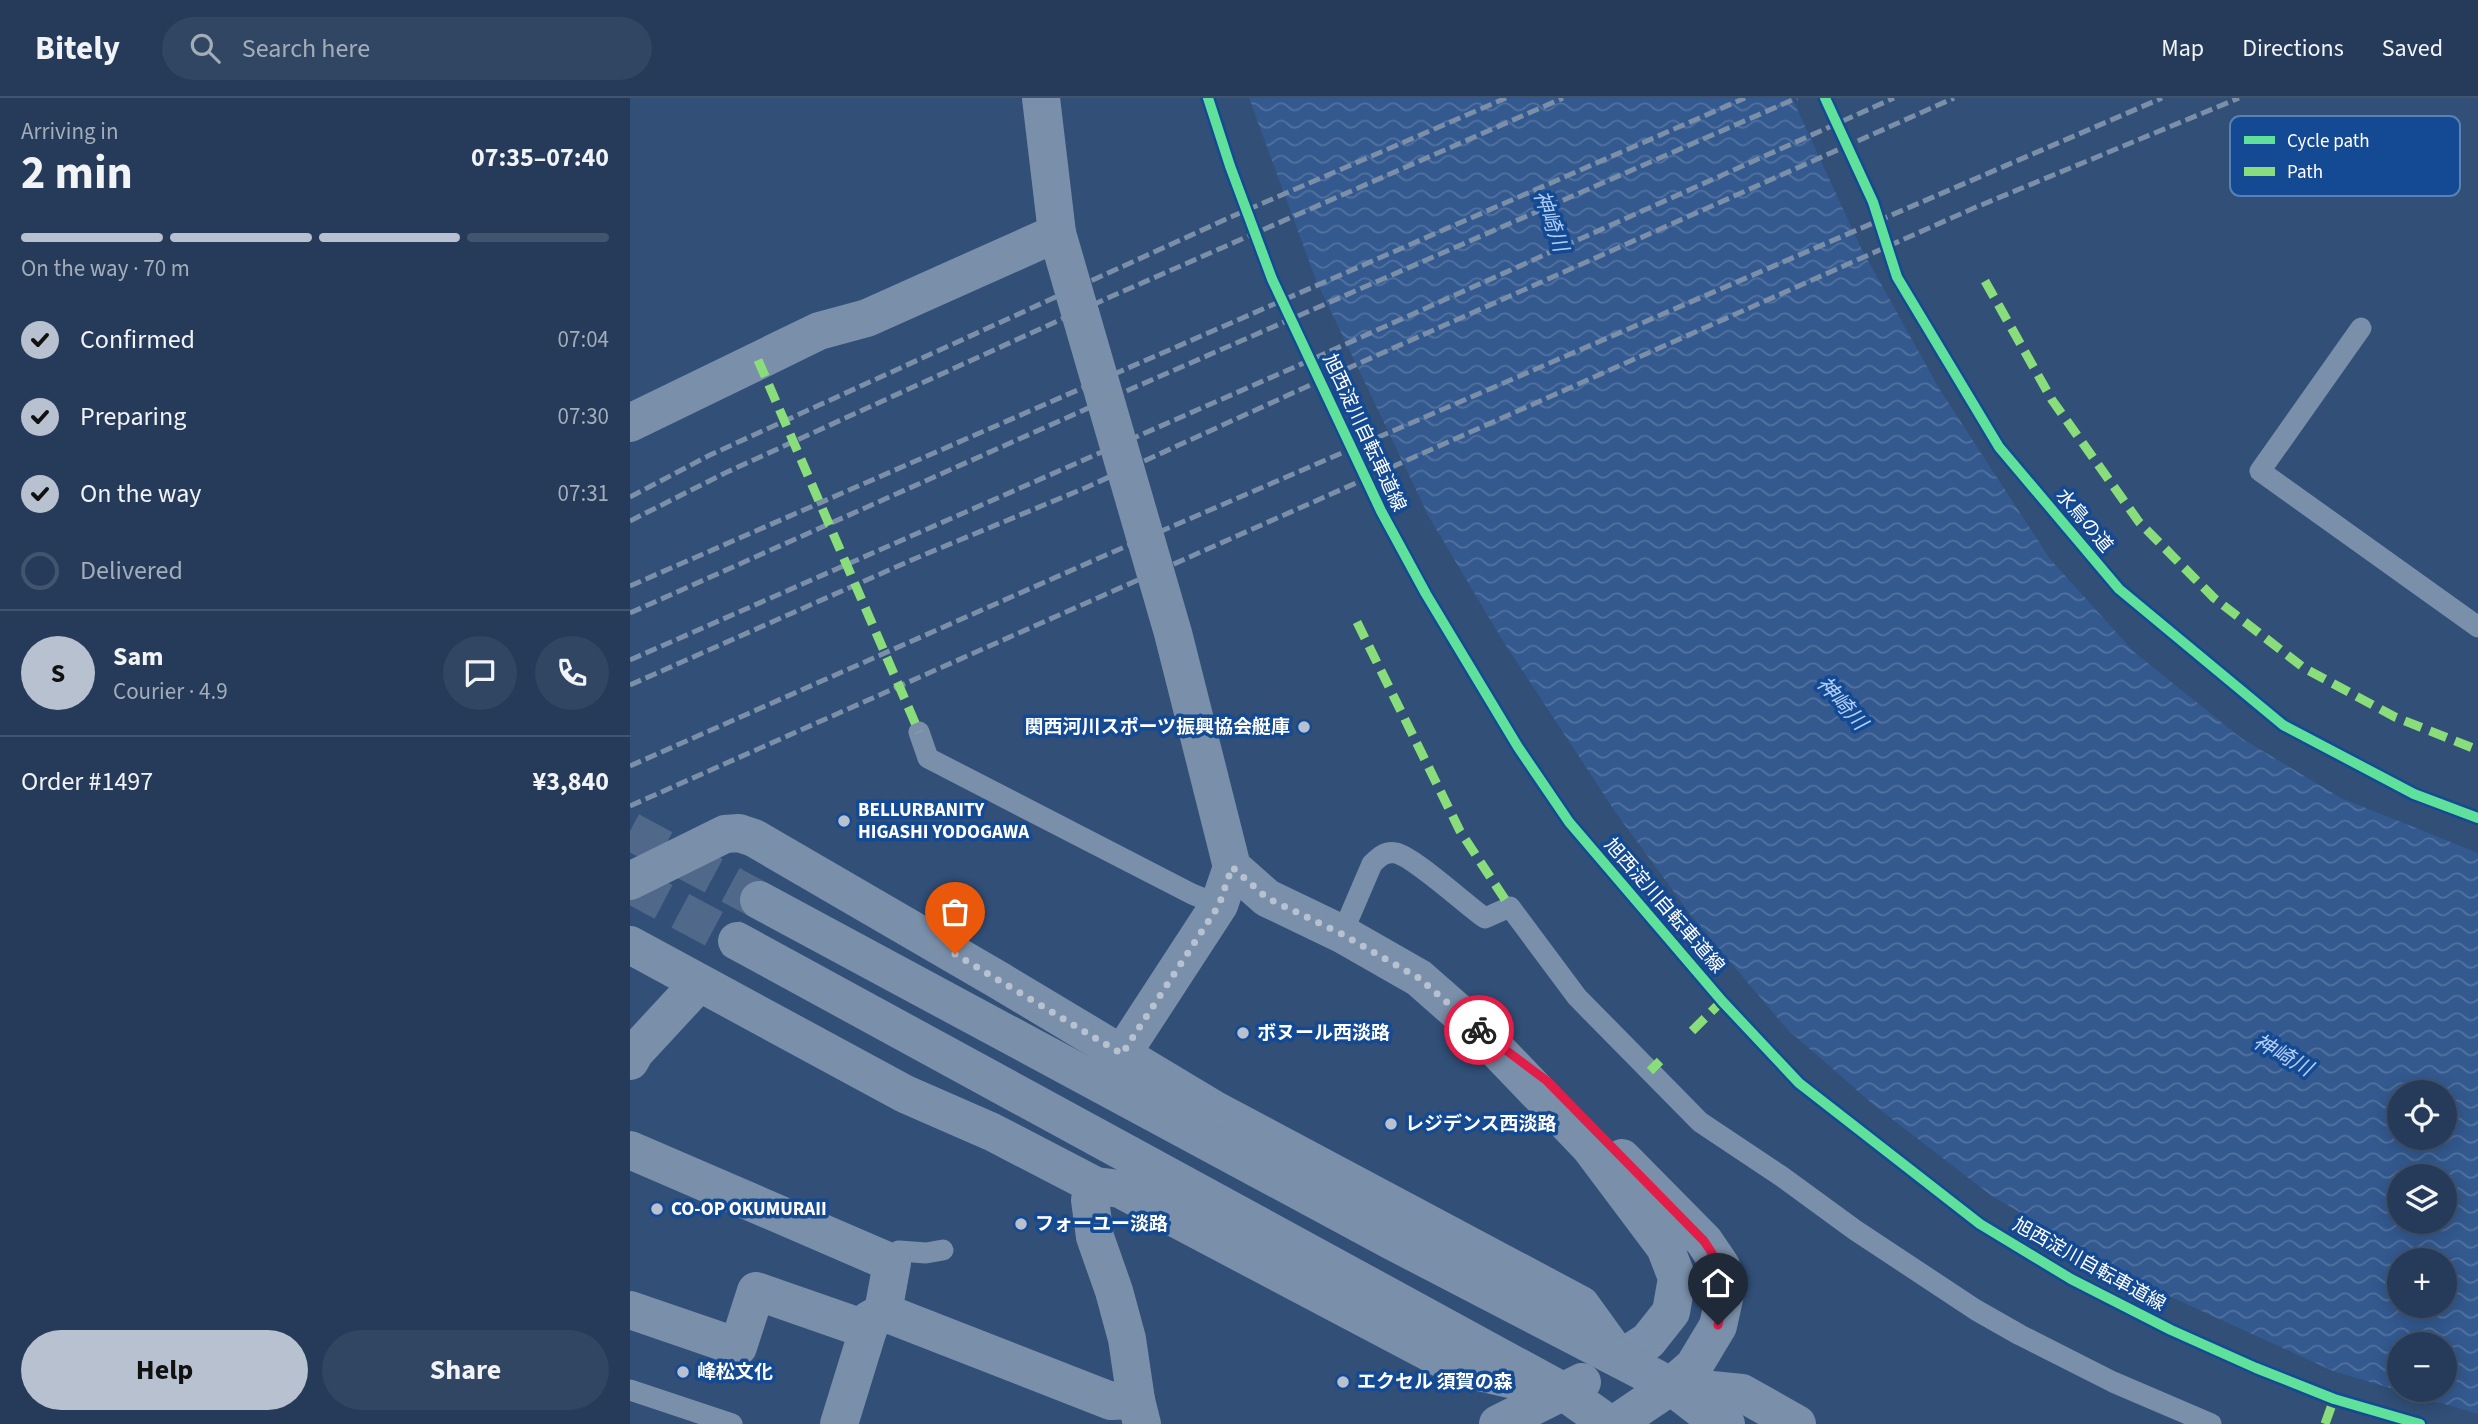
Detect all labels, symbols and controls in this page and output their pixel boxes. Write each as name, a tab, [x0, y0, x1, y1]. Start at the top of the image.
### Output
search box	[162, 17, 652, 80]
text: Bitely	[35, 25, 120, 72]
icon: search	[186, 29, 224, 67]
text: Search here	[242, 30, 370, 67]
text: Map	[2161, 31, 2204, 66]
text: Directions	[2242, 31, 2344, 66]
text: Saved	[2382, 31, 2443, 66]
text: Arriving in	[21, 115, 119, 148]
legend	[2230, 116, 2460, 196]
text: Cycle path	[2287, 128, 2369, 155]
text: 07:35–07:40	[471, 139, 609, 176]
text: 2 min	[21, 141, 133, 206]
text: Path	[2287, 159, 2323, 186]
water label: 神崎川	[1526, 186, 1577, 258]
text: On the way · 70 m	[21, 252, 190, 285]
icon: check	[21, 321, 59, 359]
text: Confirmed	[80, 321, 195, 358]
text: 07:04	[558, 323, 609, 356]
street label: 旭西淀川自転車道線	[1316, 350, 1412, 516]
icon: check	[21, 398, 59, 436]
text: Preparing	[80, 398, 186, 435]
text: 07:30	[558, 400, 609, 433]
icon: check	[21, 475, 59, 513]
text: On the way	[80, 475, 201, 512]
text: 07:31	[558, 477, 609, 510]
street label: 水鳥の道	[2049, 483, 2119, 559]
text: Delivered	[80, 552, 183, 589]
button: chat	[443, 636, 517, 710]
button: phone	[535, 636, 609, 710]
text: Sam	[113, 638, 163, 675]
text: S	[51, 655, 65, 692]
water label: 神崎川	[1810, 670, 1876, 738]
text: Courier · 4.9	[113, 675, 228, 708]
place label: 関西河川スポーツ振興協会艇庫	[1024, 714, 1290, 741]
marker: 関西河川スポーツ振興協会艇庫	[1296, 719, 1312, 735]
text: Order #1497	[21, 763, 153, 800]
text: ¥3,840	[533, 763, 609, 800]
place label: BELLURBANITY HIGASHI YODOGAWA	[858, 797, 1029, 846]
marker: BELLURBANITY HIGASHI YODOGAWA	[836, 813, 852, 829]
street label: 旭西淀川自転車道線	[1598, 833, 1730, 979]
pin	[925, 882, 985, 954]
icon: bag	[936, 893, 974, 931]
courier	[1444, 995, 1514, 1065]
icon: bike	[1460, 1011, 1498, 1049]
place label: ボヌール西淡路	[1257, 1020, 1390, 1047]
marker: ボヌール西淡路	[1235, 1025, 1251, 1041]
water label: 神崎川	[2248, 1027, 2320, 1084]
map controls	[2387, 1080, 2457, 1402]
button: locate	[2387, 1080, 2457, 1150]
place label: レジデンス西淡路	[1405, 1111, 1557, 1138]
marker: レジデンス西淡路	[1383, 1116, 1399, 1132]
button: layers	[2387, 1164, 2457, 1234]
place label: CO-OP OKUMURAII	[671, 1196, 827, 1223]
marker: CO-OP OKUMURAII	[649, 1201, 665, 1217]
place label: フォーユー淡路	[1035, 1211, 1168, 1238]
street label: 旭西淀川自転車道線	[2008, 1212, 2170, 1318]
marker: フォーユー淡路	[1013, 1216, 1029, 1232]
button: +	[2387, 1248, 2457, 1318]
pin	[1688, 1253, 1748, 1325]
icon: home	[1699, 1264, 1737, 1302]
button: Help	[21, 1330, 308, 1410]
button: Share	[322, 1330, 609, 1410]
button: −	[2387, 1332, 2457, 1402]
place label: 峰松文化	[697, 1359, 773, 1386]
marker: 峰松文化	[675, 1364, 691, 1380]
place label: エクセル 須賀の森	[1357, 1369, 1513, 1396]
marker: エクセル 須賀の森	[1335, 1374, 1351, 1390]

